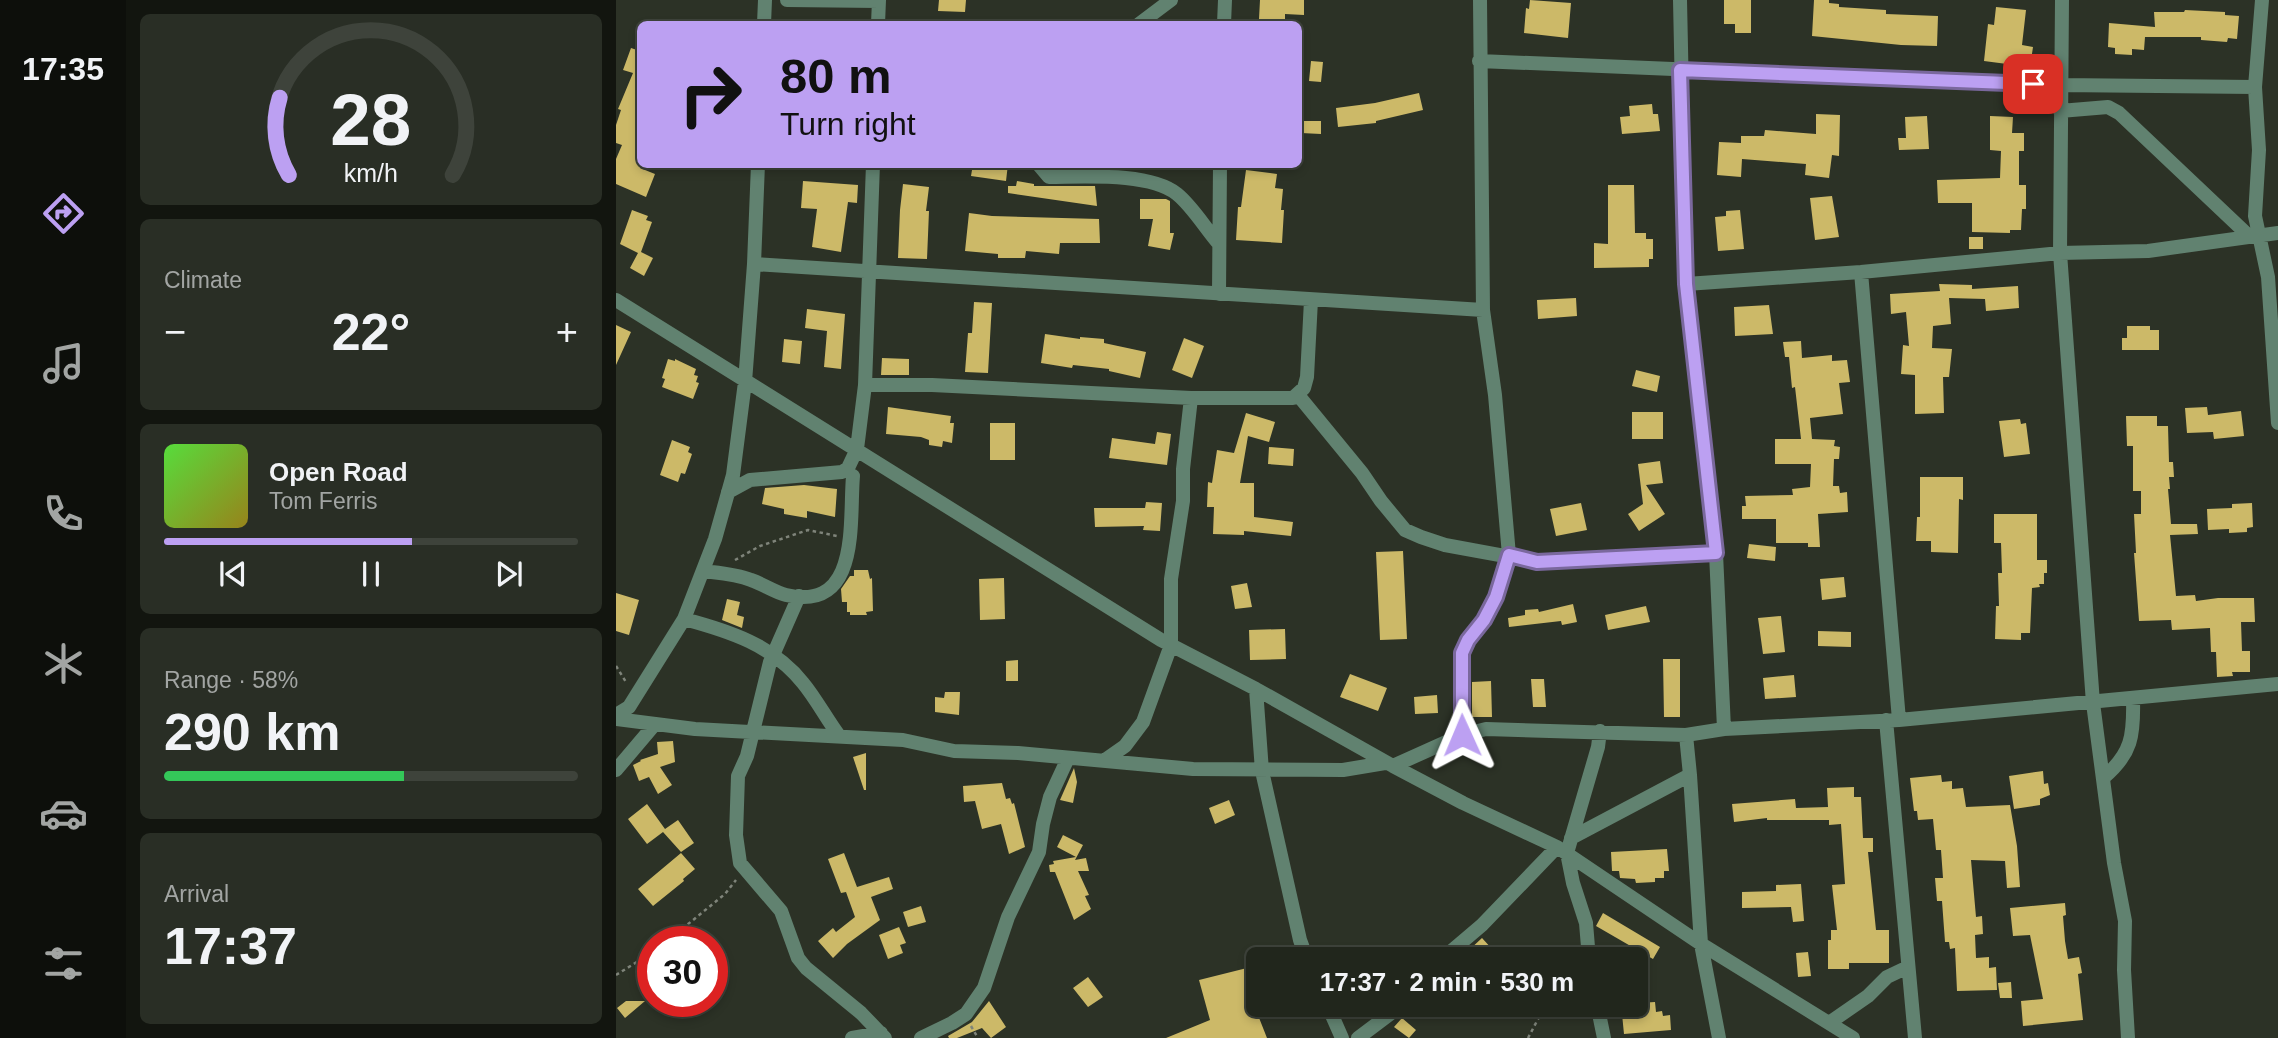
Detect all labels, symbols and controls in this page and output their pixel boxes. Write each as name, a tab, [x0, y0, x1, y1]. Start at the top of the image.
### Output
icon: right	[665, 49, 756, 140]
text: 80 m	[780, 49, 892, 103]
text: 17:35	[22, 51, 104, 87]
pin	[2003, 54, 2063, 114]
icon: arrive	[2014, 65, 2052, 103]
text: 28	[331, 80, 411, 161]
text: Turn right	[780, 106, 916, 142]
text: km/h	[344, 159, 398, 187]
icon: directions	[39, 189, 88, 238]
text: Climate	[164, 267, 242, 293]
text: 22°	[332, 303, 410, 361]
text: −	[164, 311, 186, 353]
text: +	[556, 311, 578, 353]
icon: music	[39, 339, 88, 388]
text: Open Road	[269, 457, 408, 487]
text: Tom Ferris	[269, 488, 378, 514]
icon: phone	[39, 489, 88, 538]
icon: previous	[214, 555, 252, 593]
icon: pause	[352, 555, 390, 593]
icon: next	[490, 555, 528, 593]
icon: climate	[39, 639, 88, 688]
text: Range · 58%	[164, 667, 298, 693]
position arrow	[1425, 698, 1499, 772]
text: 290 km	[164, 703, 340, 761]
icon: car	[39, 789, 88, 838]
text: Arrival	[164, 881, 229, 907]
text: 17:37	[164, 917, 297, 975]
speed limit sign: 30	[637, 926, 728, 1017]
icon: filters	[39, 939, 88, 988]
text: 17:37 · 2 min · 530 m	[1320, 967, 1574, 997]

